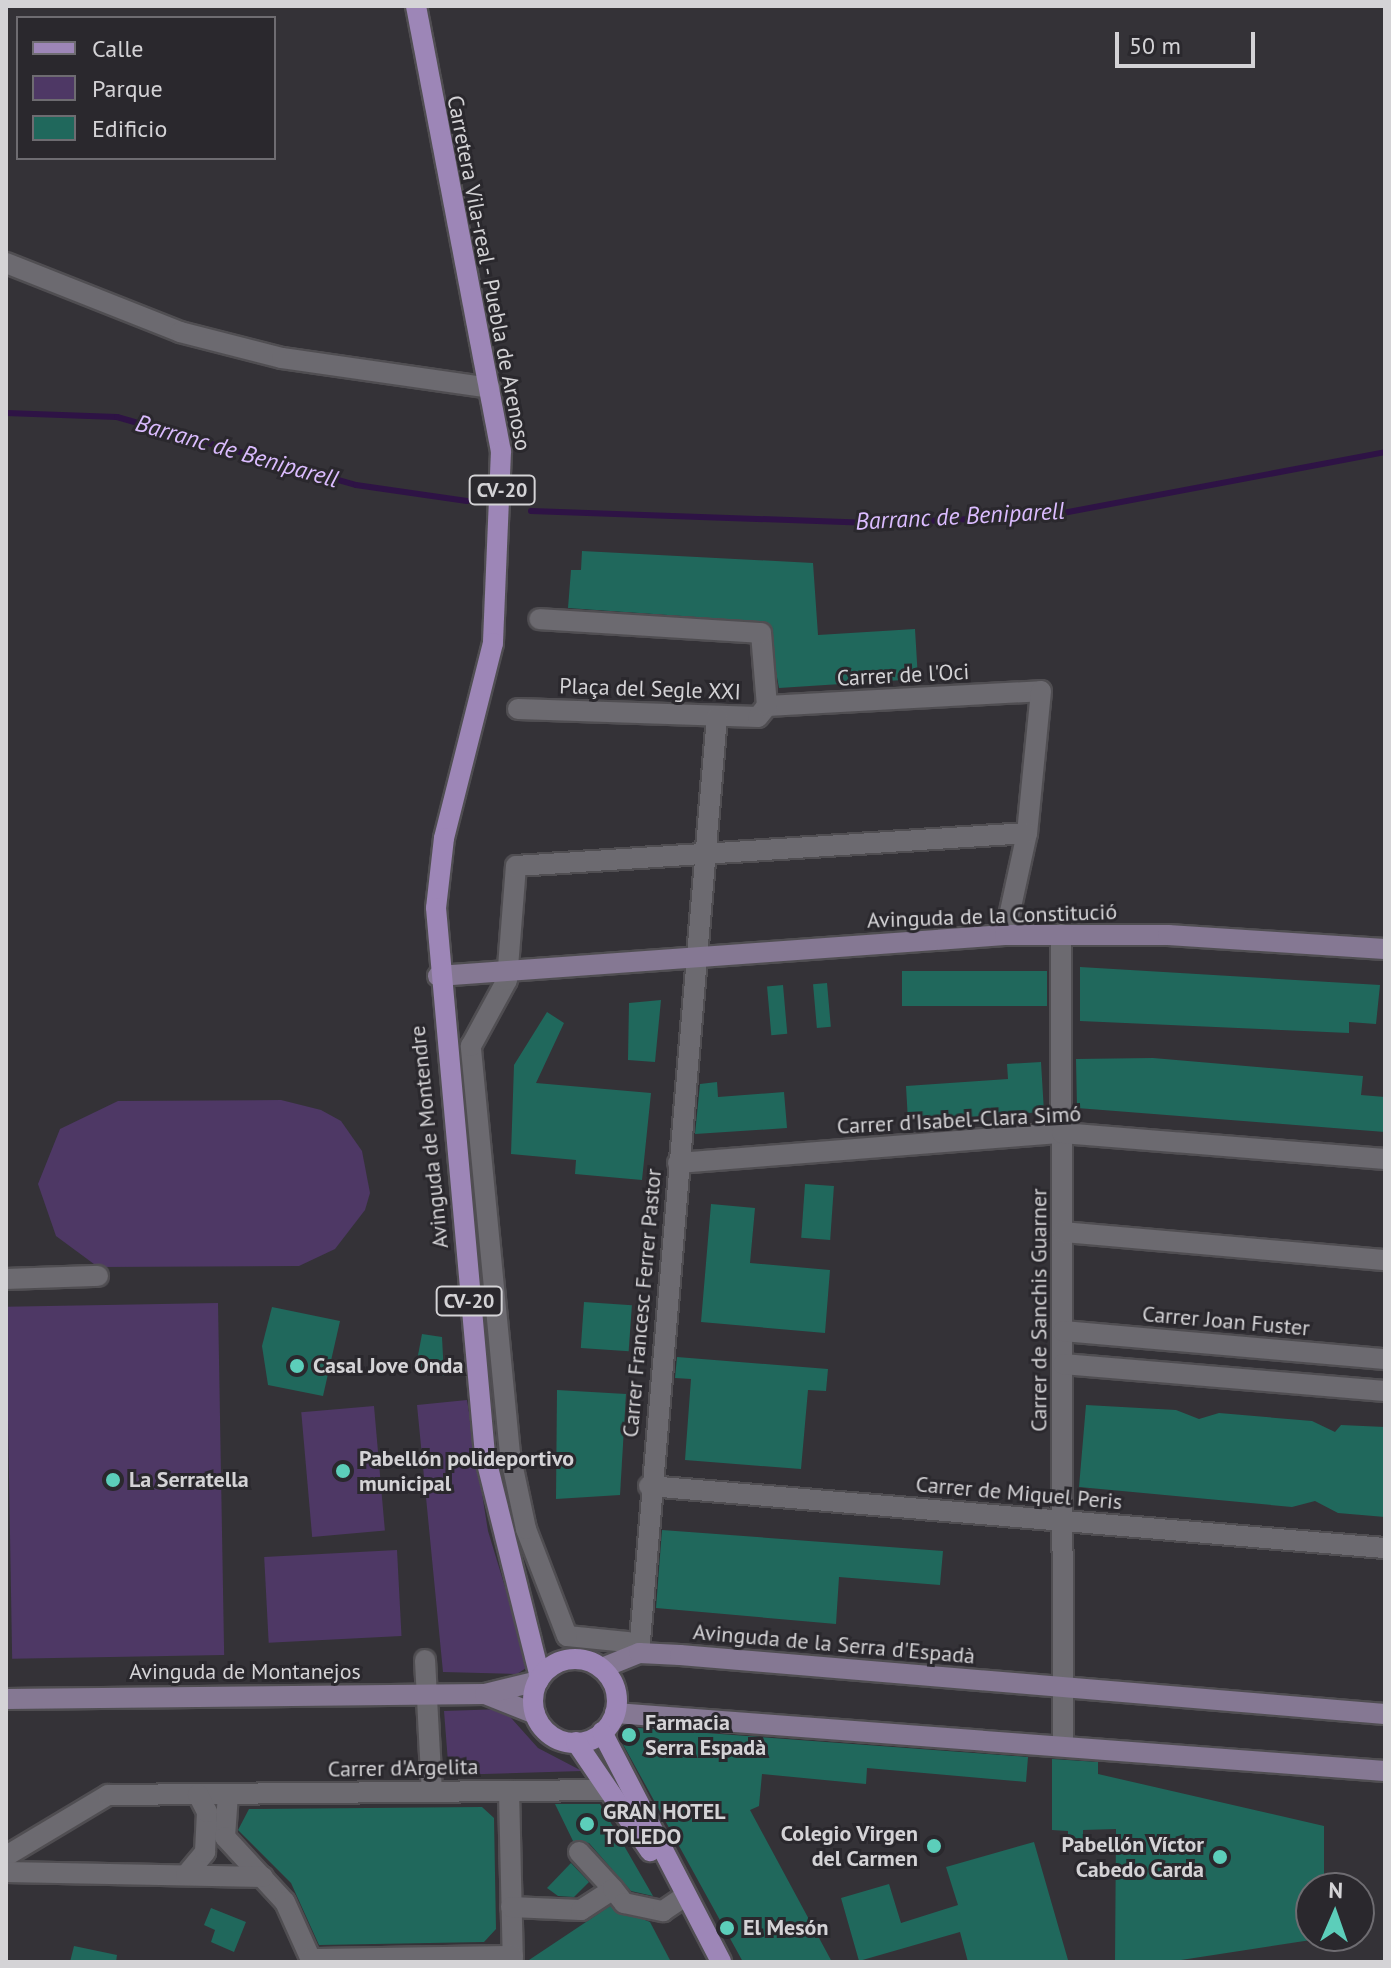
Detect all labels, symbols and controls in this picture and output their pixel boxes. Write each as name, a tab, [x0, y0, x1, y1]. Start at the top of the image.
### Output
legend	[16, 16, 276, 160]
scale bar	[1119, 16, 1259, 66]
text: 50 m	[1129, 30, 1181, 61]
text: Calle	[92, 33, 143, 64]
text: Parque	[92, 73, 163, 104]
street label: Carretera Vila-real - Puebla de Arenoso	[441, 91, 537, 455]
text: Edificio	[92, 113, 167, 144]
water label: Barranc de Beniparell	[132, 408, 342, 494]
road number: CV-20	[468, 474, 536, 506]
water label: Barranc de Beniparell	[854, 496, 1066, 536]
street label: Carrer de l'Oci	[836, 658, 970, 692]
street label: Plaça del Segle XXI	[558, 673, 742, 705]
street label: Avinguda de la Constitució	[867, 898, 1117, 934]
street label: Avinguda de Montendre	[404, 1024, 454, 1250]
street label: Carrer d'Isabel-Clara Simó	[836, 1100, 1082, 1140]
street label: Carrer Francesc Ferrer Pastor	[617, 1167, 667, 1439]
street label: Carrer de Sanchis Guarner	[1026, 1188, 1052, 1432]
road number: CV-20	[435, 1285, 503, 1317]
street label: Carrer Joan Fuster	[1141, 1301, 1311, 1341]
place label: Casal Jove Onda	[313, 1353, 464, 1379]
marker: Casal Jove Onda	[288, 1357, 306, 1375]
place label: Pabellón polideportivo municipal	[359, 1445, 574, 1496]
marker: Pabellón polideportivo municipal	[334, 1462, 352, 1480]
place label: La Serratella	[129, 1467, 249, 1493]
marker: La Serratella	[104, 1471, 122, 1489]
street label: Carrer de Miquel Peris	[915, 1471, 1123, 1515]
street label: Avinguda de la Serra d'Espadà	[692, 1619, 976, 1669]
street label: Avinguda de Montanejos	[129, 1659, 361, 1685]
place label: Farmacia Serra Espadà	[645, 1709, 766, 1760]
marker: Farmacia Serra Espadà	[620, 1726, 638, 1744]
street label: Carrer d'Argelita	[327, 1753, 479, 1783]
place label: GRAN HOTEL TOLEDO	[603, 1798, 726, 1850]
marker: GRAN HOTEL TOLEDO	[578, 1815, 596, 1833]
place label: Colegio Virgen del Carmen	[780, 1820, 918, 1872]
place label: Pabellón Víctor Cabedo Carda	[1061, 1831, 1204, 1882]
marker: Colegio Virgen del Carmen	[925, 1837, 943, 1855]
marker: Pabellón Víctor Cabedo Carda	[1211, 1848, 1229, 1866]
north arrow	[1295, 1872, 1375, 1952]
text: N	[1328, 1876, 1343, 1904]
place label: El Mesón	[743, 1915, 828, 1941]
marker: El Mesón	[718, 1919, 736, 1937]

